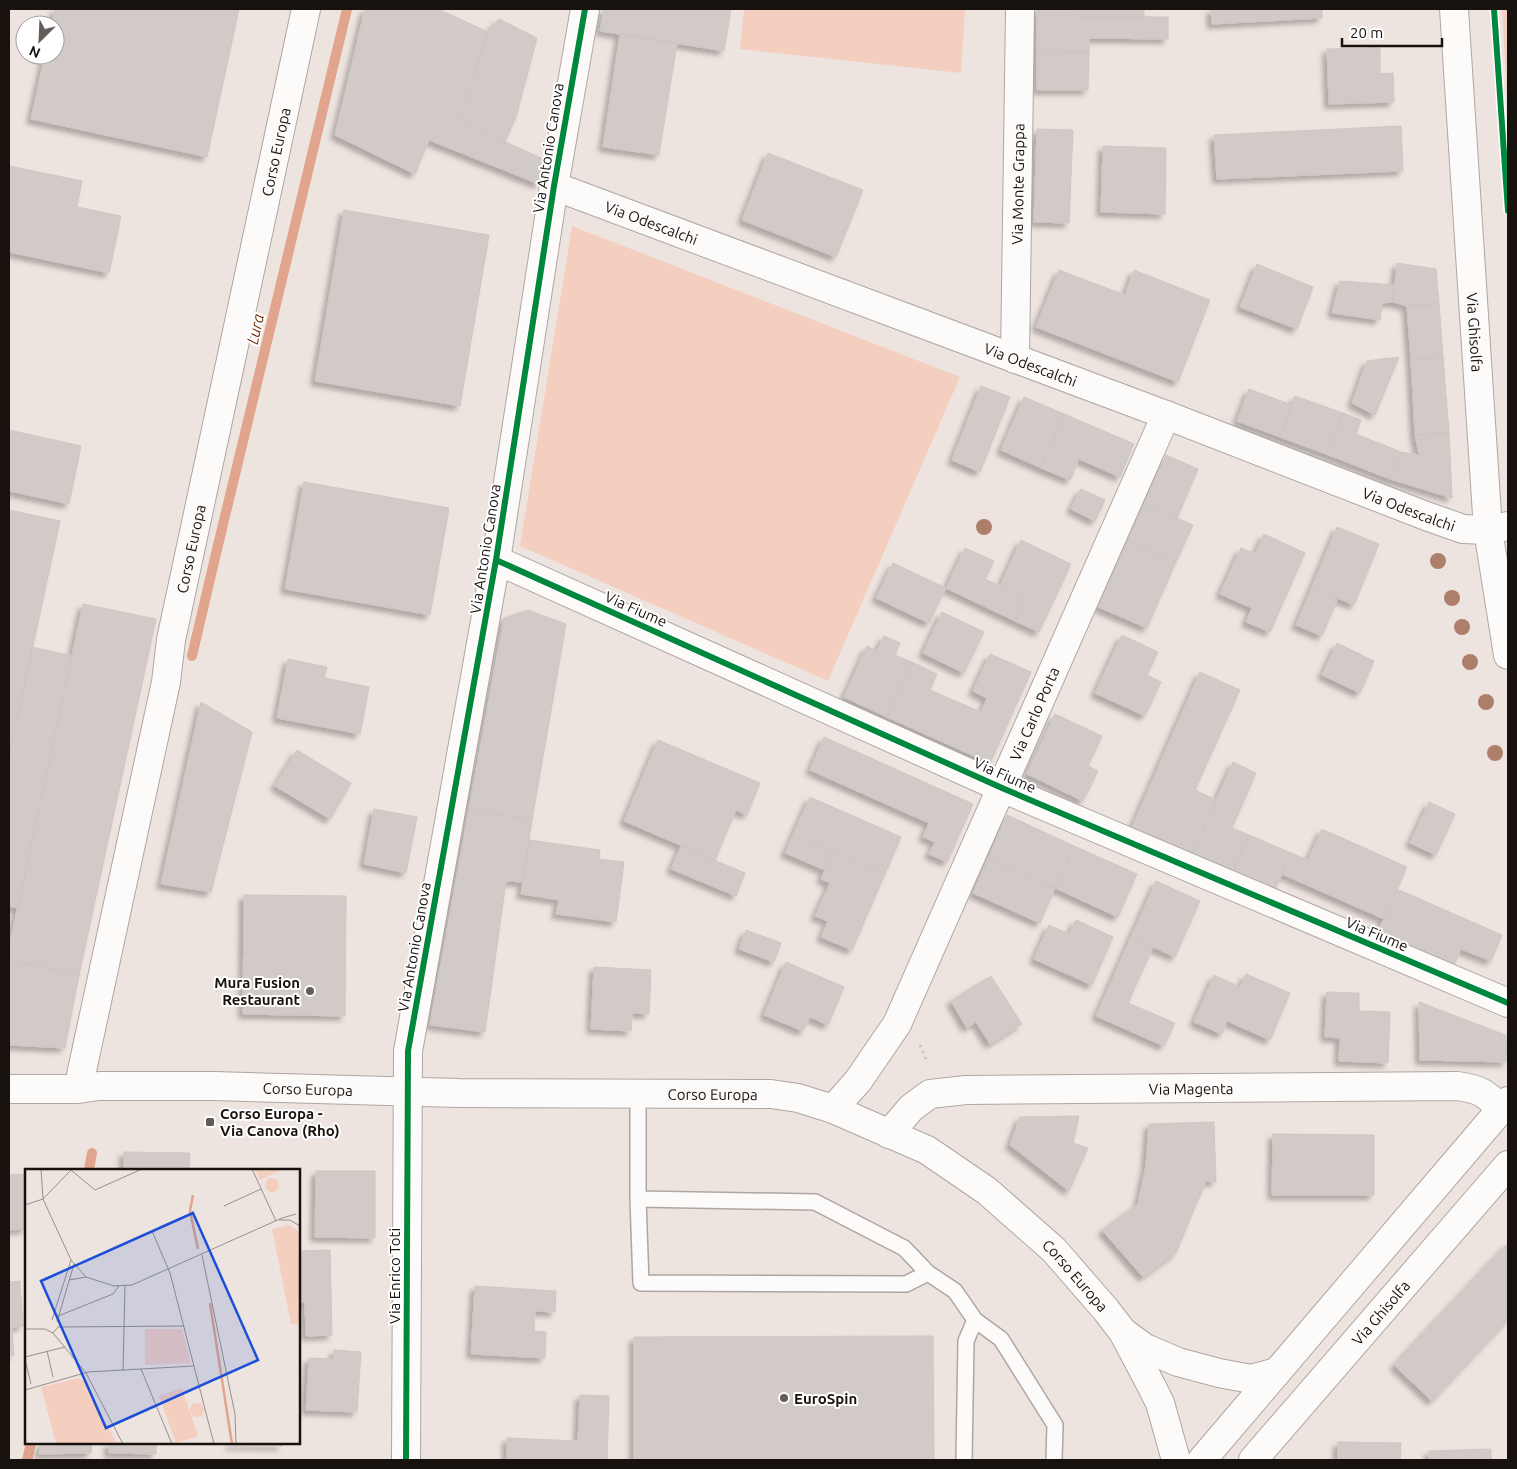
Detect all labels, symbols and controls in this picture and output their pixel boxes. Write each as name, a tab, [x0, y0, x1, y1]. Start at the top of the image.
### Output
north arrow	[15, 15, 65, 65]
scale bar	[1342, 15, 1442, 47]
text: 20 m	[1350, 24, 1383, 41]
text: N	[27, 42, 43, 61]
street label: Via Antonio Canova	[529, 82, 567, 214]
street label: Corso Europa	[258, 106, 293, 198]
street label: Via Monte Grappa	[1008, 123, 1027, 245]
street label: Via Odescalchi	[603, 197, 700, 248]
street label: Via Ghisolfa	[1464, 292, 1486, 373]
water label: Lura	[243, 312, 267, 346]
street label: Via Odescalchi	[982, 339, 1080, 389]
street label: Via Antonio Canova	[466, 483, 504, 615]
street label: Via Odescalchi	[1360, 484, 1458, 534]
street label: Corso Europa	[173, 503, 208, 595]
street label: Via Fiume	[602, 588, 670, 630]
street label: Via Carlo Porta	[1006, 664, 1062, 763]
street label: Via Fiume	[971, 754, 1039, 796]
street label: Via Antonio Canova	[394, 881, 434, 1013]
street label: Via Fiume	[1343, 913, 1411, 955]
place label: Mura Fusion Restaurant	[214, 974, 301, 1008]
marker: Mura Fusion Restaurant	[304, 985, 316, 997]
street label: Corso Europa	[262, 1079, 353, 1098]
street label: Via Magenta	[1149, 1079, 1234, 1097]
street label: Corso Europa	[668, 1085, 758, 1102]
place label: Corso Europa - Via Canova (Rho)	[220, 1105, 340, 1139]
marker: Corso Europa - Via Canova (Rho)	[204, 1116, 216, 1128]
inset map	[25, 1169, 300, 1444]
street label: Via Enrico Toti	[386, 1228, 403, 1324]
street label: Corso Europa	[1039, 1236, 1112, 1315]
street label: Via Ghisolfa	[1348, 1277, 1413, 1348]
place label: EuroSpin	[794, 1390, 857, 1407]
marker: EuroSpin	[778, 1392, 790, 1404]

